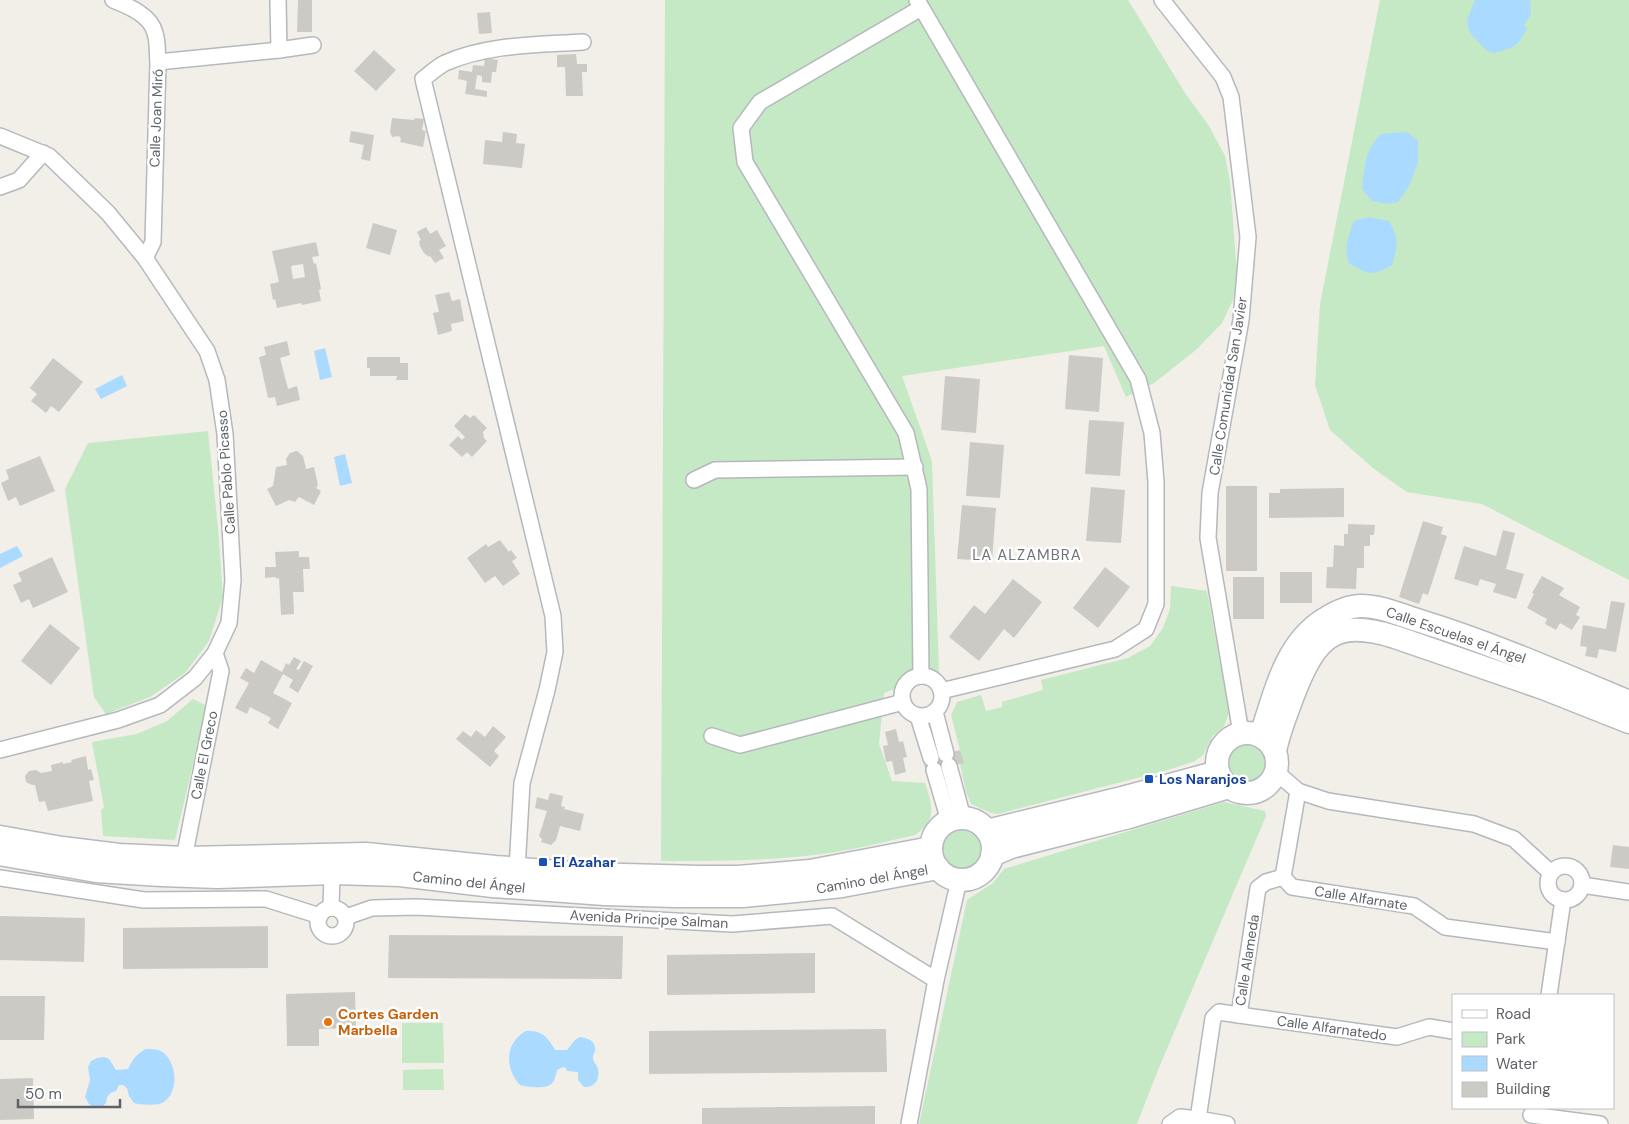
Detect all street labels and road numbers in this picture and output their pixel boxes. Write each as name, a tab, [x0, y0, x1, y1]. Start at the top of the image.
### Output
street label: Calle Joan Miró	[145, 68, 167, 168]
street label: Calle Comunidad San Javier	[1205, 295, 1251, 477]
street label: Calle Pablo Picasso	[213, 409, 239, 535]
street label: Calle Escuelas el Ángel	[1384, 603, 1528, 667]
street label: Calle El Greco	[187, 709, 221, 801]
street label: Camino del Ángel	[815, 860, 929, 898]
street label: Camino del Ángel	[412, 867, 526, 897]
street label: Calle Alfarnate	[1313, 882, 1409, 914]
street label: Avenida Principe Salman	[569, 906, 729, 932]
street label: Calle Alameda	[1231, 913, 1263, 1007]
street label: Calle Alfarnatedo	[1276, 1011, 1388, 1045]

